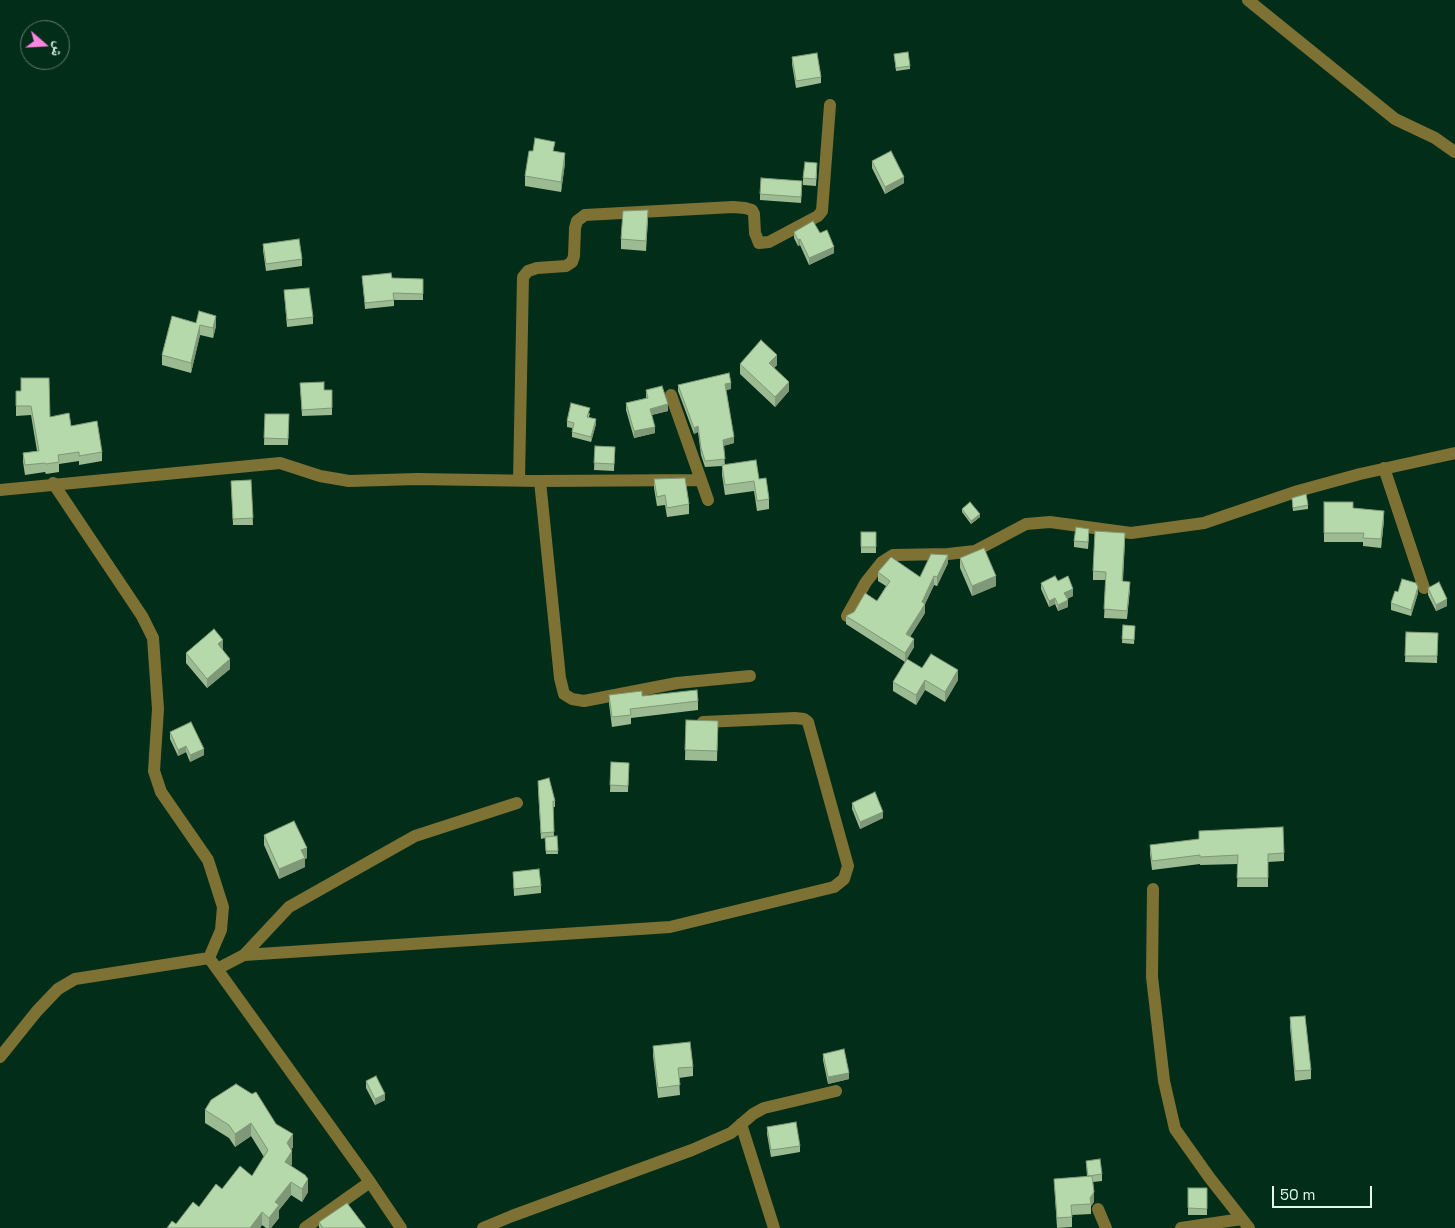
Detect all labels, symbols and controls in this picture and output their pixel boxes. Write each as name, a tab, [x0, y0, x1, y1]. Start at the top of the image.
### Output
north arrow	[20, 20, 70, 70]
text: ش	[47, 40, 69, 60]
scale bar	[1275, 1176, 1375, 1208]
text: 50 m	[1280, 1185, 1315, 1204]

